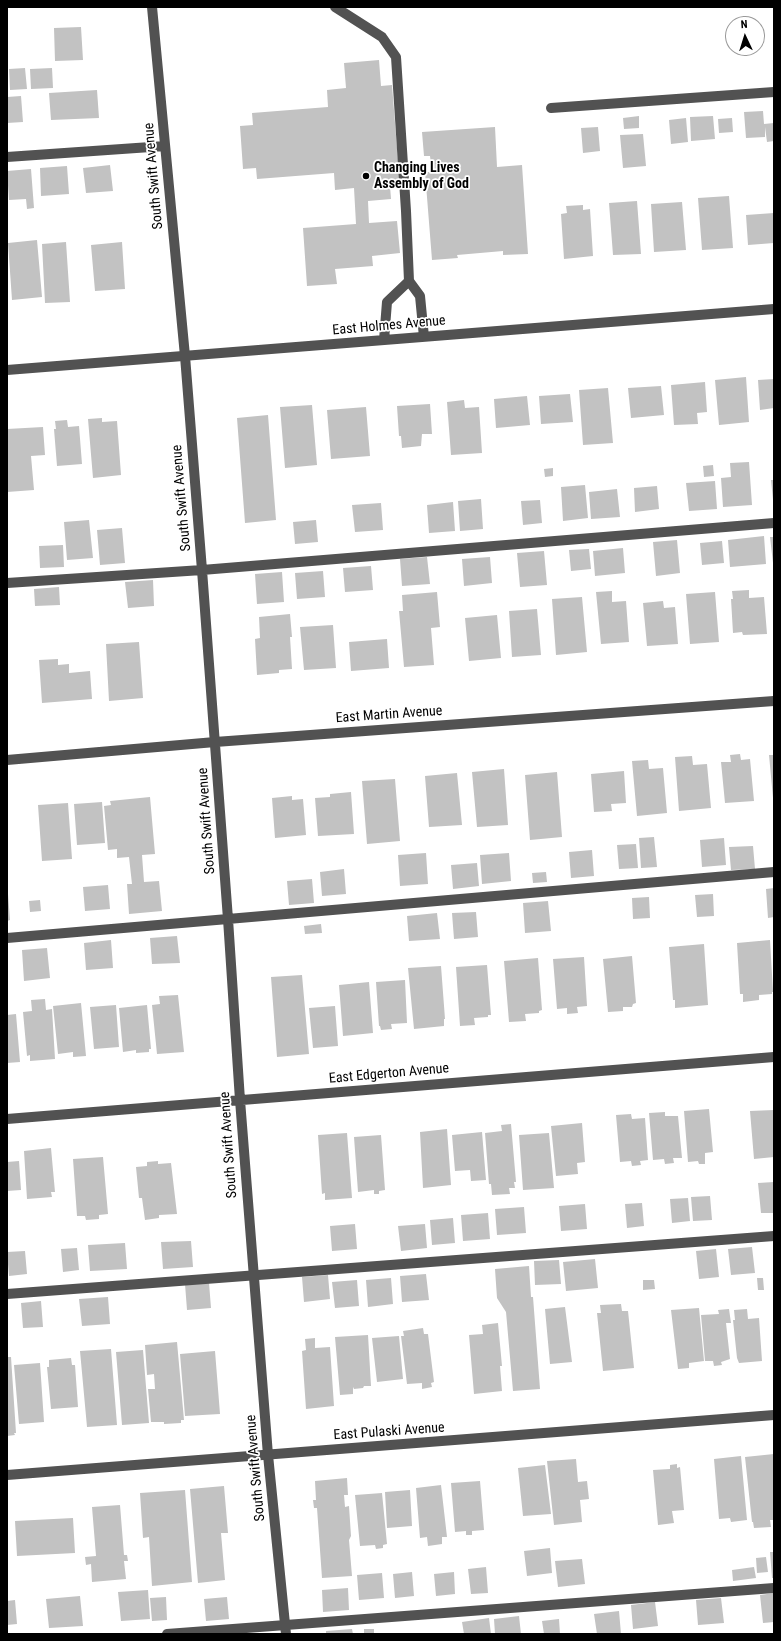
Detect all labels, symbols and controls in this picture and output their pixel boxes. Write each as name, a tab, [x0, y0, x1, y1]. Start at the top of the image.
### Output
north arrow	[725, 16, 765, 56]
text: N	[740, 18, 748, 31]
street label: South Swift Avenue	[141, 122, 167, 230]
place label: Changing Lives Assembly of God	[374, 160, 469, 192]
marker: Changing Lives Assembly of God	[361, 171, 371, 181]
street label: East Holmes Avenue	[332, 313, 446, 339]
street label: South Swift Avenue	[169, 444, 195, 552]
street label: East Martin Avenue	[335, 703, 443, 727]
street label: South Swift Avenue	[195, 767, 219, 875]
street label: East Edgerton Avenue	[328, 1060, 450, 1088]
street label: South Swift Avenue	[217, 1091, 241, 1199]
street label: South Swift Avenue	[243, 1414, 269, 1522]
street label: East Pulaski Avenue	[333, 1420, 445, 1444]

